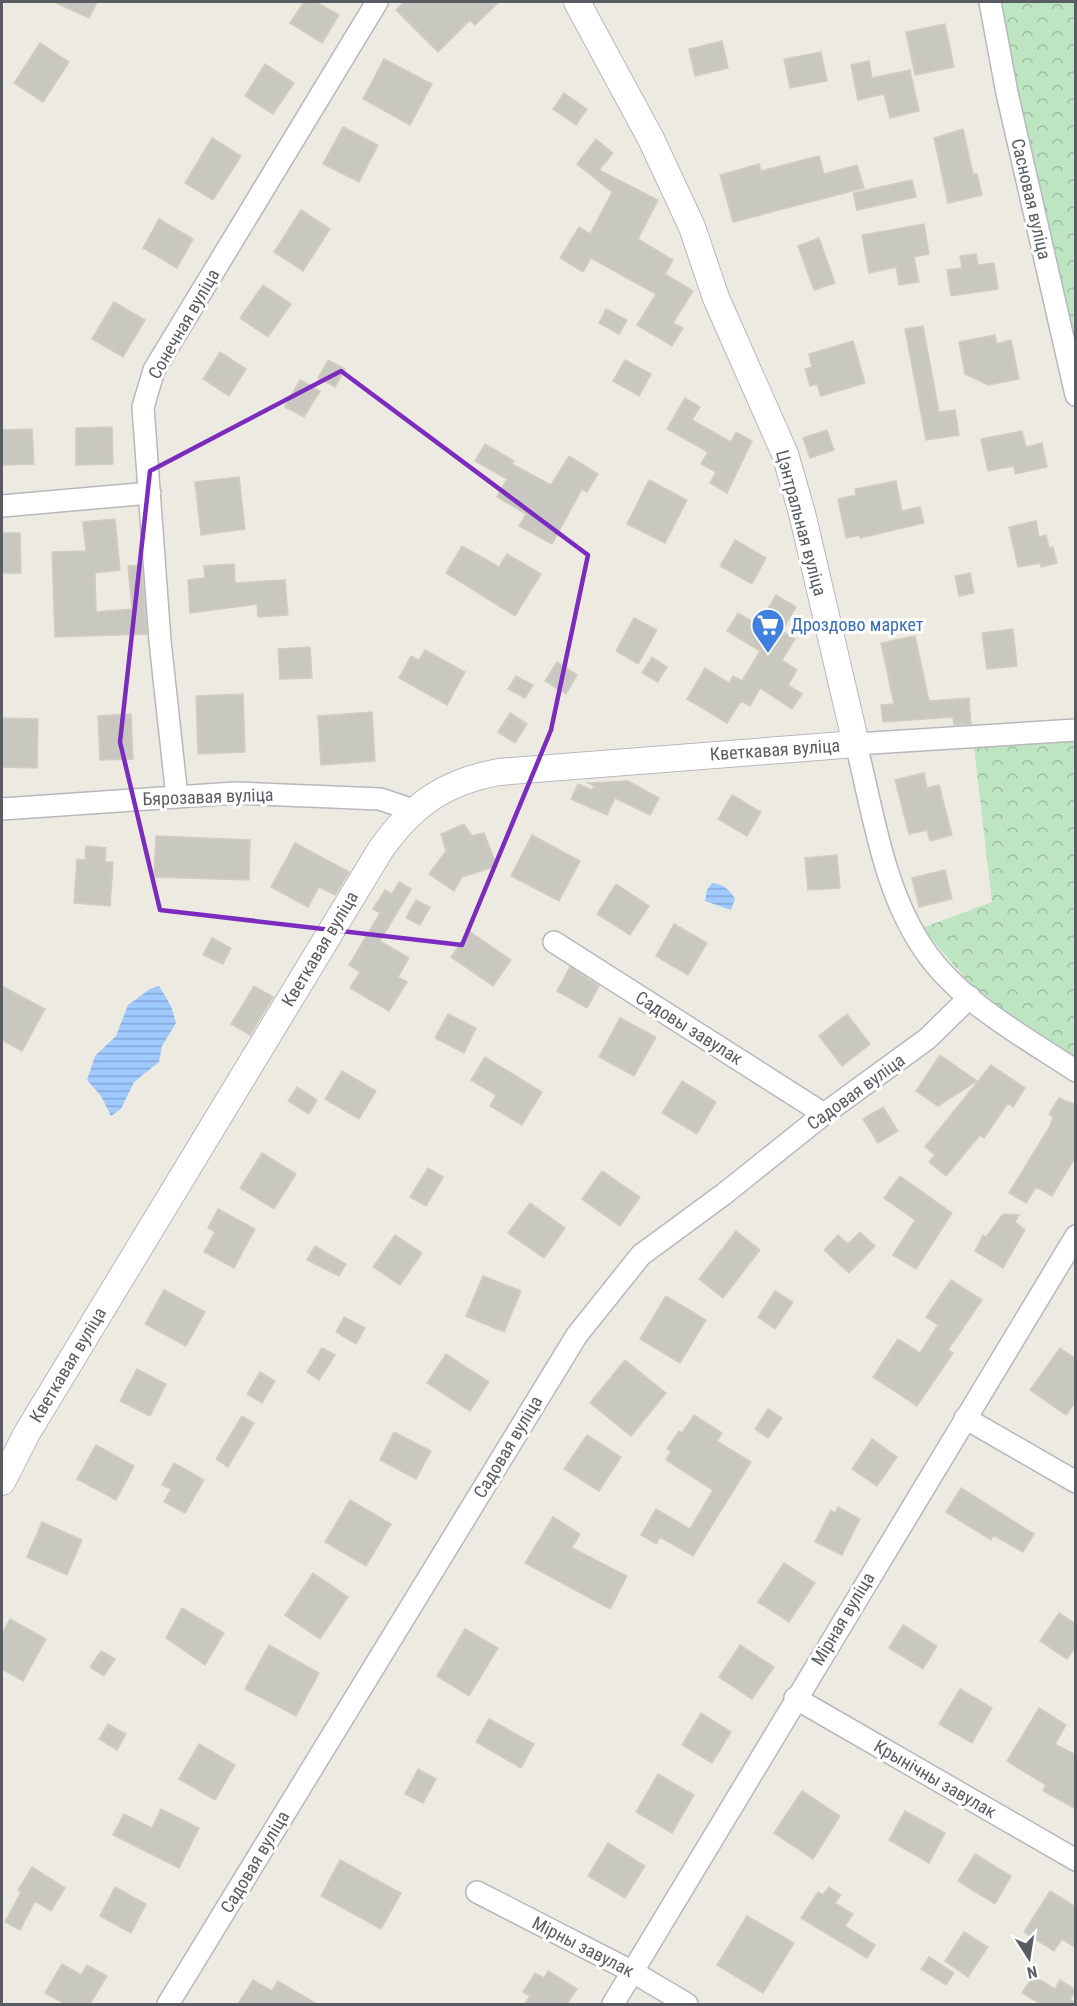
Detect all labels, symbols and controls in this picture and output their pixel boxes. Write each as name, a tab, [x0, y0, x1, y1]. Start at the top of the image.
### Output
street label: Сасновая вуліца	[1007, 136, 1056, 261]
street label: Сонечная вуліца	[144, 265, 224, 383]
street label: Цэнтральная вуліца	[772, 448, 831, 598]
supermarket icon: Дроздово маркет	[750, 607, 786, 654]
place label: Дроздово маркет	[791, 614, 924, 635]
street label: Кветкавая вуліца	[709, 734, 841, 765]
street label: Бярозавая вуліца	[142, 784, 274, 809]
street label: Кветкавая вуліца	[277, 887, 362, 1010]
street label: Садовы завулак	[632, 986, 747, 1069]
street label: Садовая вуліца	[803, 1049, 909, 1134]
street label: Кветкавая вуліца	[25, 1303, 110, 1426]
street label: Садовая вуліца	[469, 1392, 546, 1502]
street label: Мірная вуліца	[807, 1568, 879, 1669]
street label: Крынічны завулак	[870, 1735, 1000, 1822]
street label: Садовая вуліца	[216, 1807, 293, 1917]
street label: Мірны завулак	[529, 1912, 638, 1981]
north arrow	[999, 1928, 1059, 1988]
text: N	[1025, 1962, 1039, 1982]

